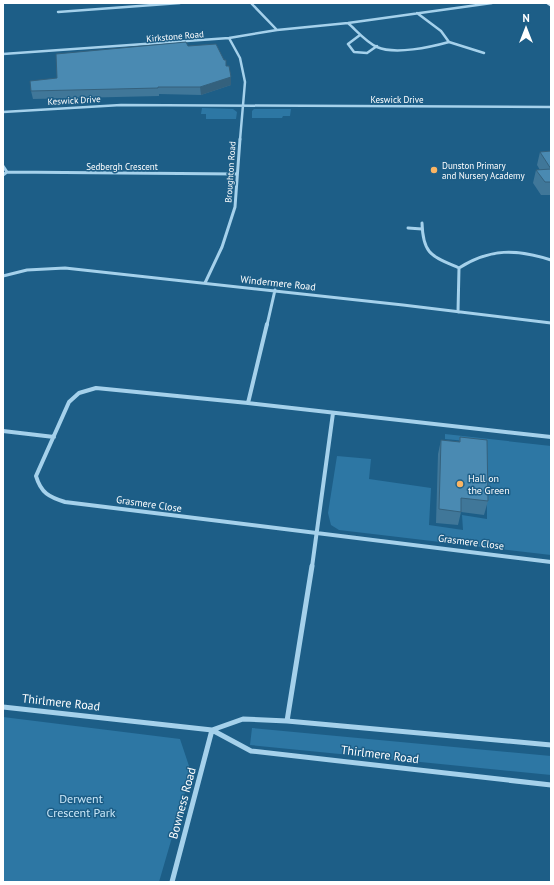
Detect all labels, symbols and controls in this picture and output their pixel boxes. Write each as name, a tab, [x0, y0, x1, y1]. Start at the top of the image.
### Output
north arrow	[506, 8, 546, 48]
text: N	[522, 11, 530, 25]
street label: Kirkstone Road	[146, 28, 204, 44]
street label: Keswick Drive	[47, 93, 101, 107]
street label: Keswick Drive	[370, 94, 424, 105]
street label: Broughton Road	[222, 141, 238, 203]
place label: Dunston Primary and Nursery Academy	[442, 160, 525, 181]
street label: Sedbergh Crescent	[86, 161, 158, 172]
marker: Dunston Primary and Nursery Academy	[429, 165, 439, 175]
street label: Windermere Road	[240, 273, 316, 293]
place label: Hall on the Green	[468, 472, 510, 497]
marker: Hall on the Green	[455, 479, 465, 489]
street label: Grasmere Close	[115, 493, 183, 515]
street label: Grasmere Close	[437, 532, 505, 552]
street label: Thirlmere Road	[21, 690, 101, 714]
street label: Thirlmere Road	[340, 742, 420, 766]
street label: Bowness Road	[165, 766, 199, 840]
park label: Derwent Crescent Park	[46, 791, 116, 820]

